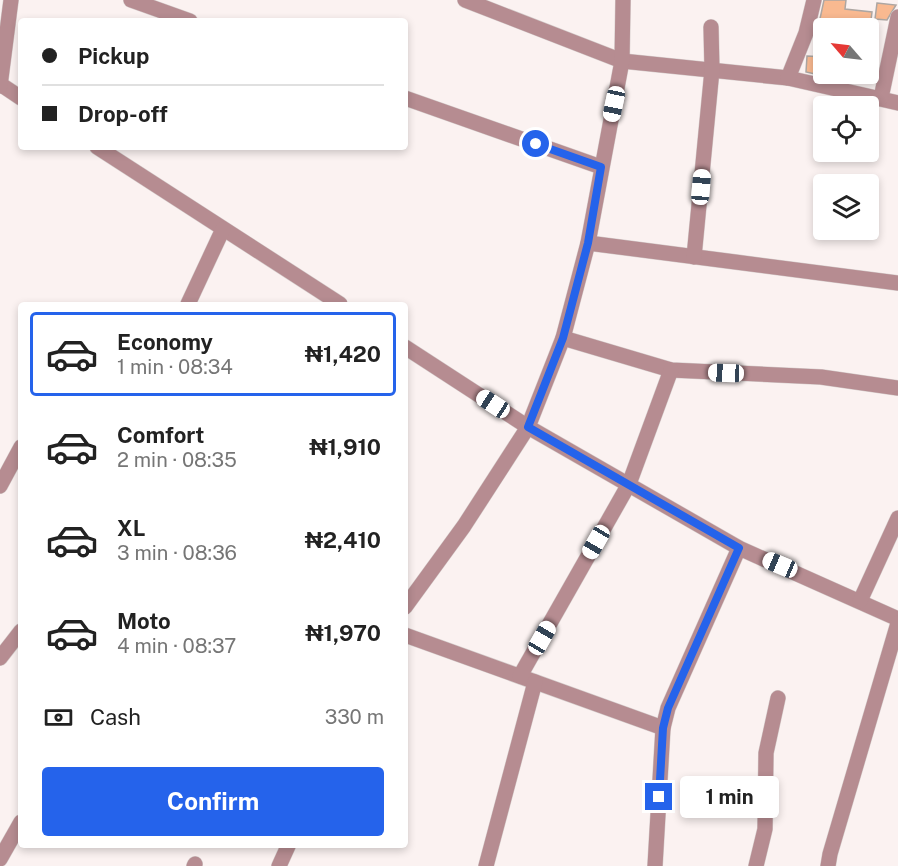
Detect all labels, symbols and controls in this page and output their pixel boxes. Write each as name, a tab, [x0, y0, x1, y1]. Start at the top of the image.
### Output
north arrow	[813, 18, 879, 84]
map controls	[813, 18, 879, 240]
text: Pickup	[78, 43, 149, 69]
car	[601, 85, 627, 123]
button: locate	[813, 96, 879, 162]
text: Drop-off	[78, 101, 168, 127]
route start	[522, 130, 549, 157]
car	[690, 168, 712, 206]
button: layers	[813, 174, 879, 240]
icon: car	[45, 327, 99, 381]
text: Economy	[117, 329, 213, 355]
text: ₦1,420	[305, 341, 381, 367]
text: 1 min · 08:34	[117, 355, 233, 379]
car	[708, 363, 744, 383]
car	[473, 387, 513, 421]
icon: car	[45, 420, 99, 474]
text: Comfort	[117, 422, 204, 448]
text: ₦1,910	[309, 434, 381, 460]
text: 2 min · 08:35	[117, 448, 237, 472]
icon: car	[45, 513, 99, 567]
text: XL	[117, 515, 145, 541]
car	[579, 522, 613, 562]
text: ₦2,410	[305, 527, 381, 553]
text: 3 min · 08:36	[117, 541, 237, 565]
car	[760, 550, 800, 580]
icon: car	[45, 606, 99, 660]
text: Moto	[117, 608, 171, 634]
car	[525, 618, 559, 658]
text: ₦1,970	[305, 620, 381, 646]
text: 4 min · 08:37	[117, 634, 236, 658]
icon: cash	[42, 701, 75, 734]
text: Cash	[90, 704, 141, 730]
text: 330 m	[325, 705, 384, 729]
button: Confirm	[42, 767, 384, 836]
callout: 1 min	[680, 776, 779, 818]
route end	[645, 783, 672, 810]
text: 1 min	[705, 785, 754, 809]

